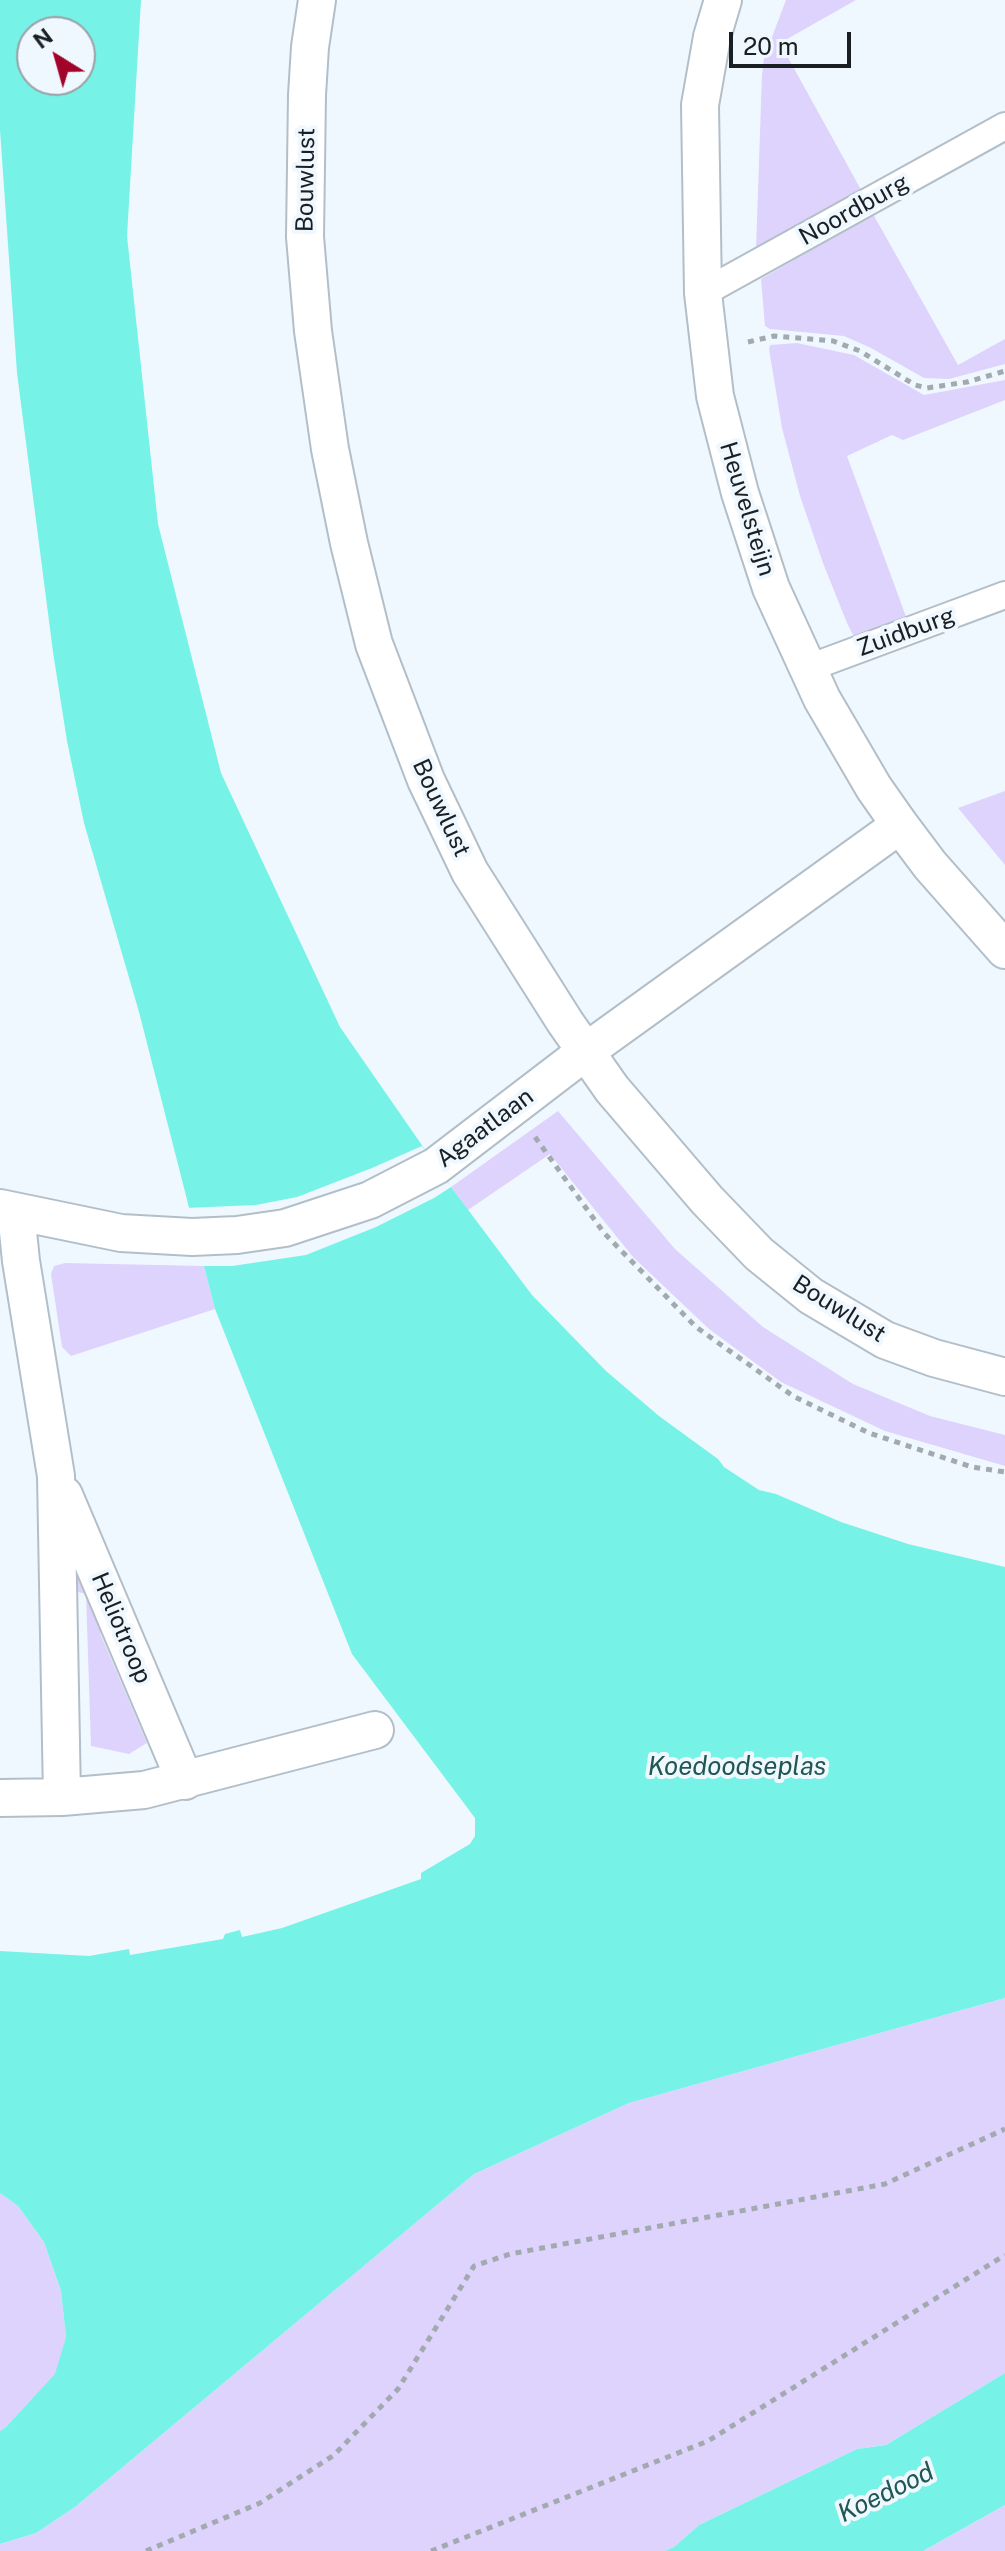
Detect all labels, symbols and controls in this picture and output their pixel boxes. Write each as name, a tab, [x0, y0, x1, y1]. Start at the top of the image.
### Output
north arrow	[16, 16, 96, 96]
scale bar	[733, 16, 855, 66]
text: N	[28, 23, 57, 54]
text: 20 m	[743, 32, 799, 60]
street label: Bouwlust	[291, 128, 321, 232]
street label: Noordburg	[794, 168, 914, 252]
street label: Heuvelsteijn	[713, 438, 781, 580]
street label: Zuidburg	[853, 601, 959, 663]
street label: Bouwlust	[406, 755, 476, 861]
street label: Agaatlaan	[431, 1082, 539, 1174]
street label: Bouwlust	[787, 1269, 891, 1349]
street label: Heliotroop	[85, 1568, 157, 1688]
water label: Koedoodseplas	[648, 1751, 826, 1783]
water label: Koedood	[833, 2456, 939, 2530]

